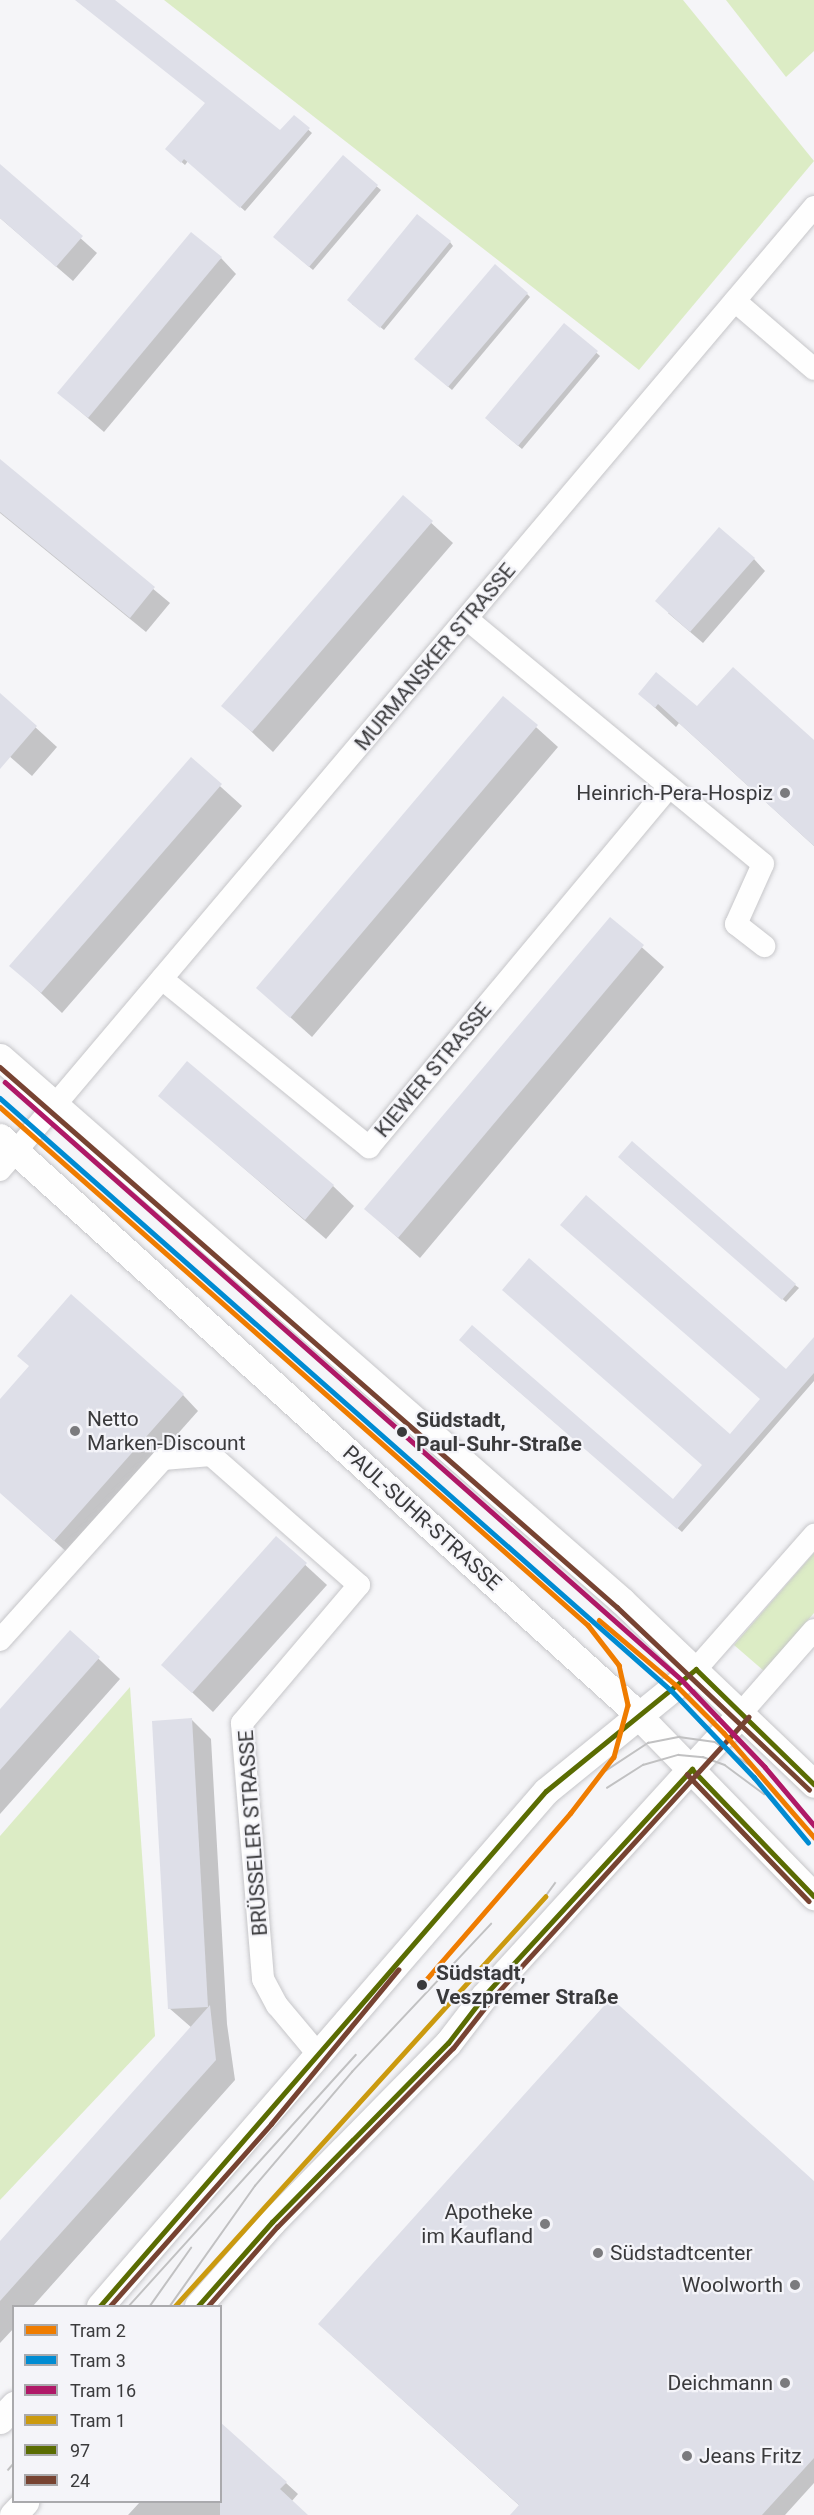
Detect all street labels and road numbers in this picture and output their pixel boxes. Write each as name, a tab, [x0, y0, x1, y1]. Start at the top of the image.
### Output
street label: MURMANSKER STRASSE	[349, 558, 521, 756]
street label: KIEWER STRASSE	[369, 998, 497, 1142]
street label: PAUL-SUHR-STRASSE	[338, 1440, 506, 1596]
street label: BRÜSSELER STRASSE	[233, 1729, 273, 1937]

